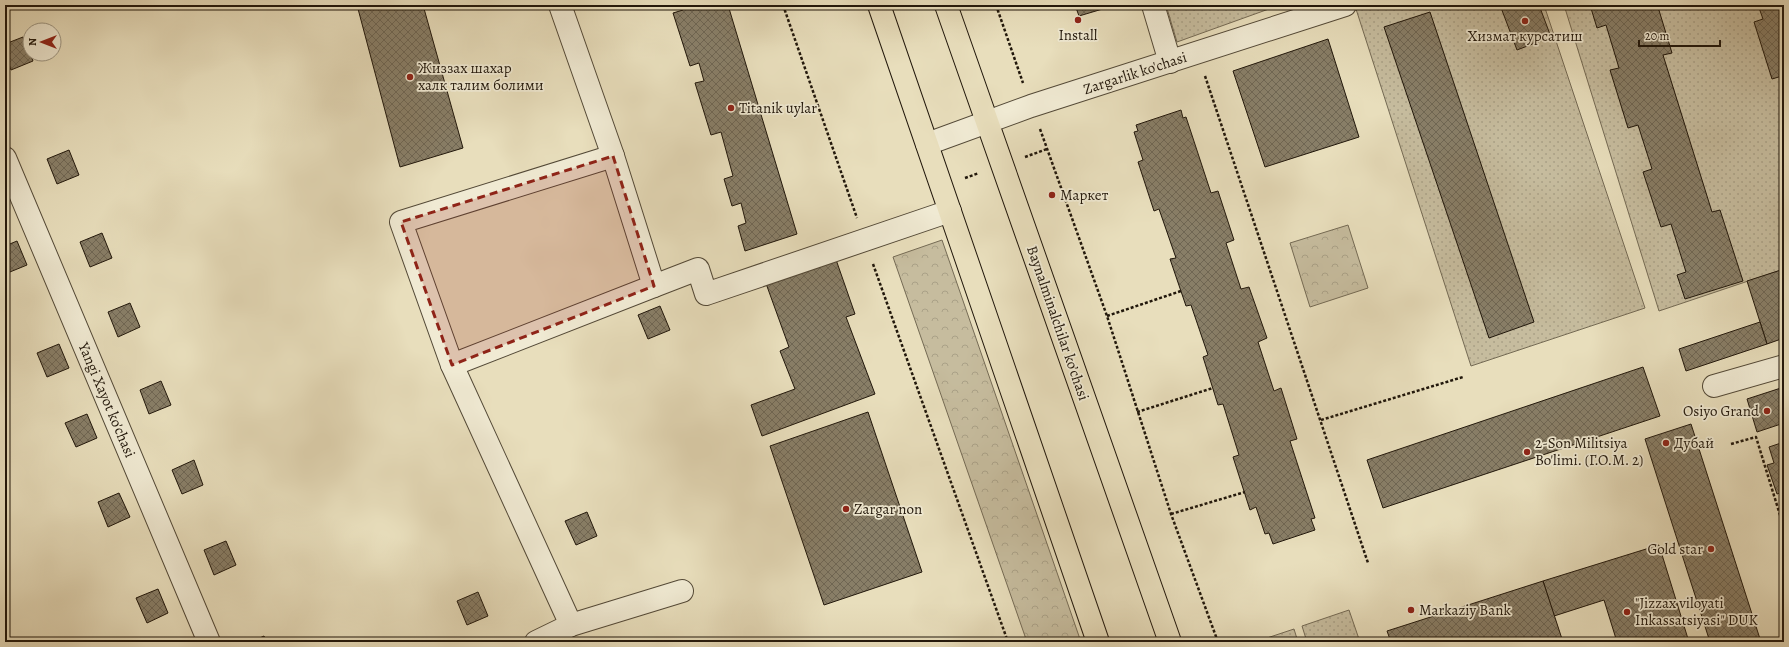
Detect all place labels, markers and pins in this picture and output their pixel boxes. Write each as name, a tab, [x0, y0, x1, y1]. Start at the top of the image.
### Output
marker: Install	[1073, 15, 1083, 25]
marker: Хизмат курсатиш	[1520, 16, 1530, 26]
place label: Install	[1059, 25, 1098, 45]
place label: Хизмат курсатиш	[1467, 26, 1583, 46]
place label: Жиззах шахар халк талим болими	[418, 58, 544, 95]
marker: Жиззах шахар халк талим болими	[405, 72, 415, 82]
place label: Titanik uylar	[739, 98, 817, 118]
marker: Titanik uylar	[726, 103, 736, 113]
place label: Маркет	[1060, 185, 1109, 205]
marker: Маркет	[1047, 190, 1057, 200]
place label: Osiyo Grand	[1683, 401, 1760, 421]
marker: Osiyo Grand	[1762, 406, 1772, 416]
place label: 2-Son Militsiya Bo'limi. (Г.О.М. 2)	[1535, 433, 1643, 470]
place label: Дубай	[1674, 433, 1714, 453]
marker: Дубай	[1661, 438, 1671, 448]
marker: 2-Son Militsiya Bo'limi. (Г.О.М. 2)	[1522, 447, 1532, 457]
place label: Zargar non	[854, 499, 922, 519]
marker: Zargar non	[841, 504, 851, 514]
place label: Gold star	[1647, 539, 1703, 559]
marker: Gold star	[1706, 544, 1716, 554]
place label: "Jizzax viloyati Inkassatsiyasi" DUK	[1635, 593, 1758, 630]
place label: Markaziy Bank	[1419, 600, 1511, 620]
marker: Markaziy Bank	[1406, 605, 1416, 615]
marker: "Jizzax viloyati Inkassatsiyasi" DUK	[1622, 607, 1632, 617]

